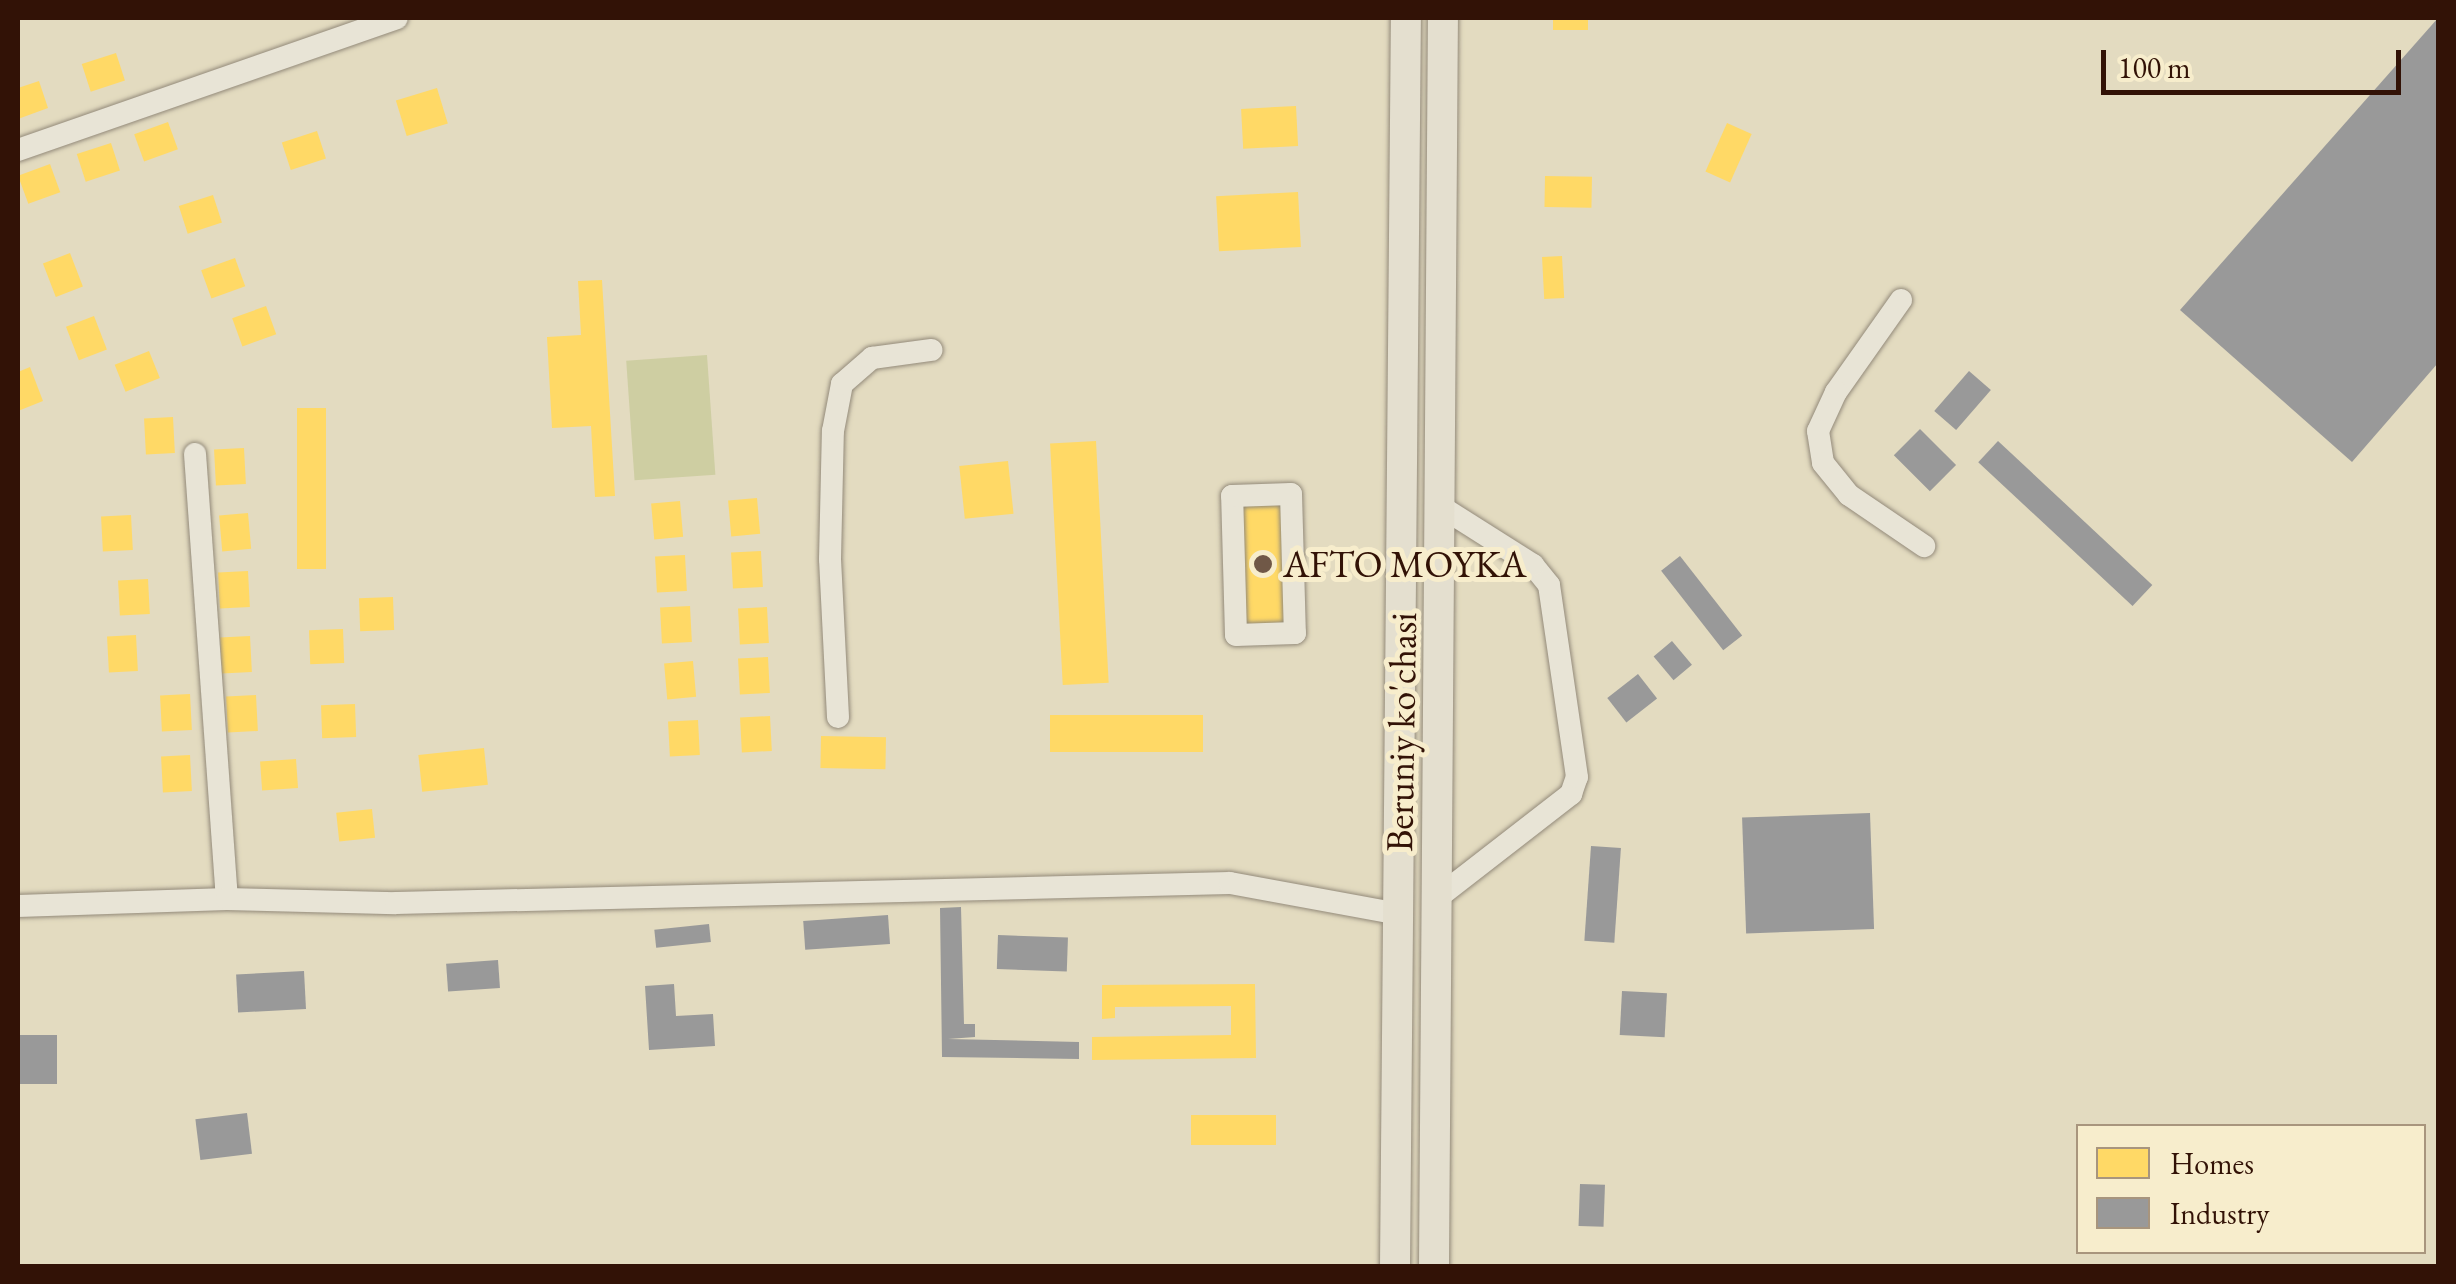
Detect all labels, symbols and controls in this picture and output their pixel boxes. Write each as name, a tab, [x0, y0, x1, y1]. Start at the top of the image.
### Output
scale bar	[2106, 30, 2406, 92]
text: 100 m	[2118, 48, 2191, 87]
place label: AFTO MOYKA	[1283, 541, 1527, 587]
marker: AFTO MOYKA	[1252, 553, 1274, 575]
street label: Beruniy ko'chasi	[1376, 612, 1426, 852]
legend	[2076, 1124, 2426, 1254]
text: Homes	[2170, 1144, 2254, 1183]
text: Industry	[2170, 1194, 2269, 1233]

